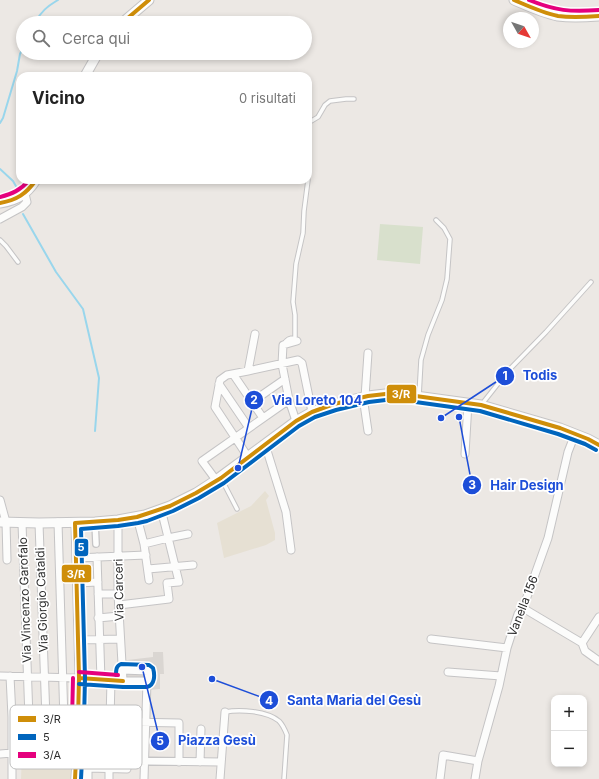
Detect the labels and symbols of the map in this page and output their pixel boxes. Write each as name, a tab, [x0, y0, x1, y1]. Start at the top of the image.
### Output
north arrow	[503, 12, 539, 48]
callout: Todis	[495, 363, 565, 388]
text: Todis	[523, 367, 557, 383]
text: 1	[502, 368, 508, 383]
line badge: 3/R	[386, 384, 417, 404]
text: 3/R	[392, 387, 410, 401]
callout: Via Loreto 104	[244, 388, 371, 413]
text: 2	[250, 392, 258, 407]
text: Via Loreto 104	[272, 392, 363, 408]
callout: Hair Design	[462, 473, 572, 498]
text: 3	[468, 477, 476, 492]
text: Hair Design	[490, 477, 564, 493]
street label: Via Vincenzo Garofalo	[15, 537, 34, 663]
line badge: 5	[74, 538, 89, 557]
text: 5	[77, 540, 85, 554]
street label: Via Giorgio Cataldi	[32, 547, 51, 653]
street label: Via Carceri	[110, 559, 127, 621]
line badge: 3/R	[61, 564, 92, 583]
text: 3/R	[67, 567, 85, 581]
street label: Vanella 156	[504, 573, 541, 638]
callout: Santa Maria del Gesù	[259, 688, 429, 713]
text: Santa Maria del Gesù	[287, 692, 421, 708]
text: 4	[265, 693, 273, 708]
legend	[10, 705, 142, 769]
text: 3/R	[43, 712, 61, 726]
callout: Piazza Gesù	[150, 728, 264, 753]
text: 5	[43, 730, 50, 744]
text: Piazza Gesù	[178, 732, 256, 748]
text: 5	[156, 733, 164, 748]
text: 3/A	[43, 748, 61, 762]

